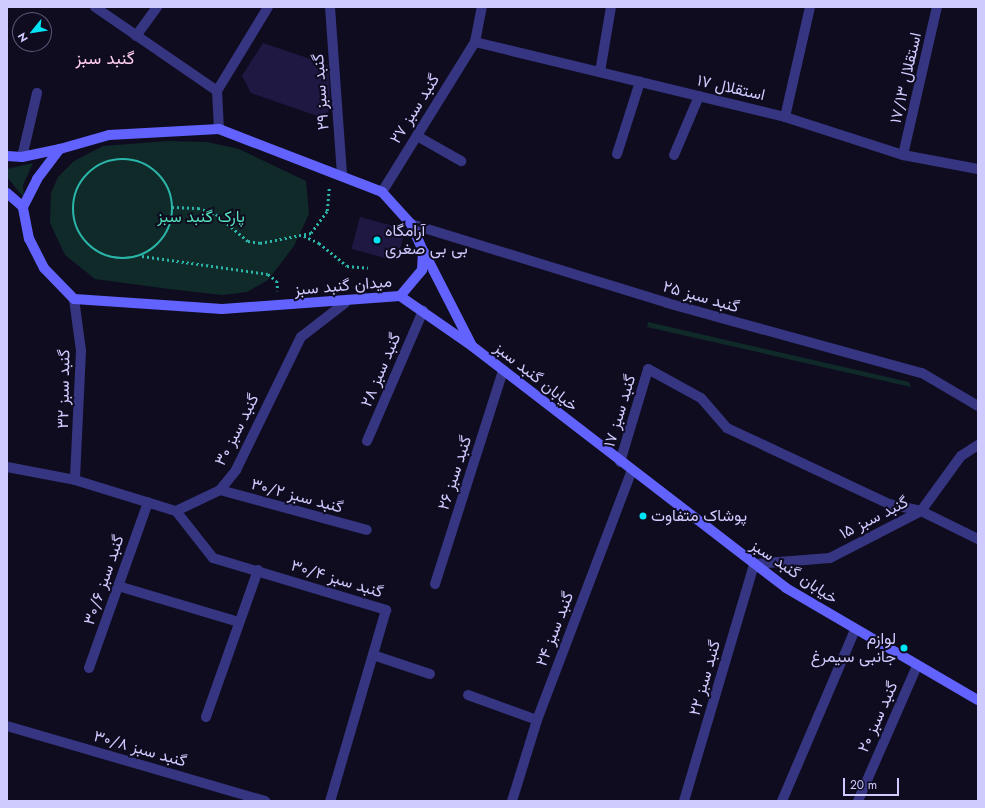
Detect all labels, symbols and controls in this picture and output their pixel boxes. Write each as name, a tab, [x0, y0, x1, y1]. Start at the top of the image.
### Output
north arrow	[12, 12, 52, 52]
text: N	[13, 30, 32, 45]
street label: استقلال ۱۷/۱۳	[886, 31, 926, 125]
district label: گنبد سبز	[75, 49, 135, 69]
street label: گنبد سبز ۲۹	[309, 53, 333, 131]
street label: گنبد سبز ۲۷	[386, 71, 444, 147]
street label: استقلال ۱۷	[695, 71, 767, 105]
park label: پارک گنبد سبز	[157, 207, 245, 227]
place label: آرامگاه بی بی صغری	[385, 221, 468, 259]
marker: آرامگاه بی بی صغری	[372, 235, 382, 245]
street label: میدان گنبد سبز	[293, 272, 393, 300]
street label: گنبد سبز ۲۵	[661, 277, 741, 317]
street label: گنبد سبز ۲۸	[357, 330, 405, 410]
street label: خیابان گنبد سبز	[490, 338, 582, 416]
street label: گنبد سبز ۳۲	[54, 349, 74, 429]
street label: گنبد سبز ۱۷	[600, 373, 640, 449]
street label: گنبد سبز ۳۰	[211, 391, 263, 469]
street label: گنبد سبز ۲۶	[434, 434, 476, 512]
street label: گنبد سبز ۳۰/۲	[249, 475, 345, 517]
street label: گنبد سبز ۱۵	[836, 493, 912, 543]
place label: پوشاک متفاوت	[651, 506, 747, 526]
marker: پوشاک متفاوت	[638, 511, 648, 521]
street label: گنبد سبز ۳۰/۶	[80, 533, 128, 627]
street label: خیابان گنبد سبز	[747, 536, 841, 608]
street label: گنبد سبز ۳۰/۴	[289, 556, 385, 602]
street label: گنبد سبز ۲۴	[532, 589, 578, 669]
place label: لوازم جانبی سیمرغ	[811, 629, 896, 667]
street label: گنبد سبز ۲۲	[685, 638, 725, 718]
marker: لوازم جانبی سیمرغ	[899, 643, 909, 653]
street label: گنبد سبز ۲۰	[854, 679, 902, 755]
street label: گنبد سبز ۳۰/۸	[91, 727, 189, 771]
scale bar	[845, 770, 901, 796]
text: 20 m	[850, 776, 877, 794]

